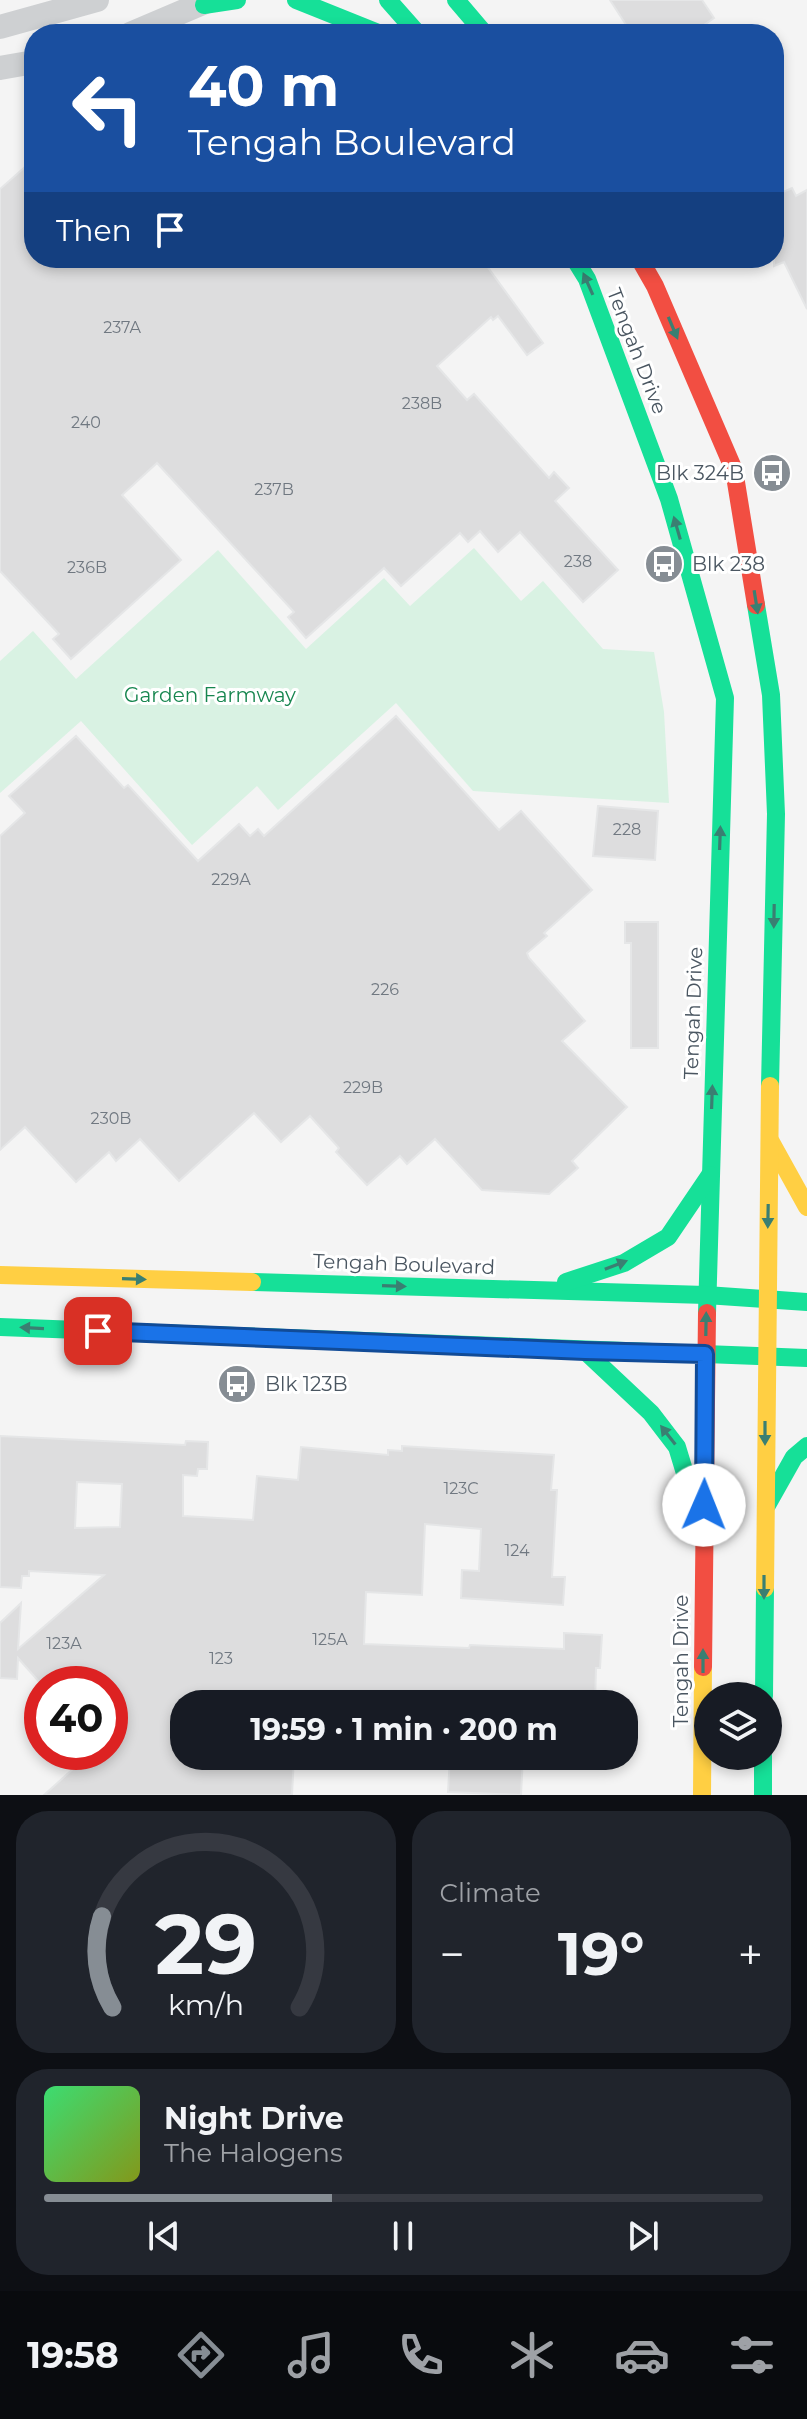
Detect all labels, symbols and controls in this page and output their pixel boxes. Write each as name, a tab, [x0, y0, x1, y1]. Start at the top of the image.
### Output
text: 40 m	[188, 52, 339, 120]
icon: left	[56, 56, 160, 160]
text: Tengah Boulevard	[188, 120, 516, 164]
icon: arrive	[148, 208, 192, 252]
text: Then	[56, 212, 132, 249]
one-way arrow	[581, 272, 594, 296]
street label: Tengah Drive	[602, 285, 672, 417]
one-way arrow	[667, 316, 680, 340]
house number: 237A	[103, 318, 141, 337]
house number: 238B	[402, 394, 442, 413]
house number: 240	[71, 413, 101, 432]
bus stop icon: Blk 324B	[751, 452, 793, 494]
place label: Blk 324B	[656, 461, 744, 485]
house number: 237B	[254, 480, 294, 499]
one-way arrow	[670, 516, 683, 540]
bus stop icon: Blk 238	[643, 543, 685, 585]
house number: 238	[564, 552, 592, 571]
place label: Blk 238	[692, 552, 765, 576]
house number: 236B	[67, 558, 107, 577]
one-way arrow	[750, 589, 763, 614]
park label: Garden Farmway	[124, 683, 296, 707]
house number: 228	[613, 820, 641, 839]
one-way arrow	[714, 825, 727, 850]
house number: 229A	[211, 870, 251, 889]
one-way arrow	[768, 904, 781, 929]
street label: Tengah Drive	[679, 946, 707, 1080]
house number: 226	[371, 980, 399, 999]
house number: 229B	[343, 1078, 383, 1097]
one-way arrow	[706, 1084, 718, 1109]
house number: 230B	[91, 1109, 131, 1128]
one-way arrow	[762, 1204, 774, 1229]
street label: Tengah Boulevard	[313, 1249, 495, 1279]
one-way arrow	[604, 1258, 628, 1271]
one-way arrow	[122, 1272, 147, 1285]
one-way arrow	[382, 1280, 407, 1292]
pin	[64, 1297, 132, 1365]
icon: arrive	[76, 1309, 120, 1353]
one-way arrow	[700, 1311, 712, 1336]
one-way arrow	[19, 1321, 44, 1334]
bus stop icon: Blk 123B	[216, 1363, 258, 1405]
place label: Blk 123B	[265, 1372, 348, 1396]
one-way arrow	[759, 1421, 771, 1446]
one-way arrow	[660, 1425, 677, 1445]
position arrow	[662, 1463, 746, 1547]
house number: 123C	[443, 1479, 479, 1498]
house number: 124	[504, 1541, 530, 1560]
one-way arrow	[758, 1575, 771, 1600]
street label: Tengah Drive	[669, 1595, 693, 1727]
house number: 125A	[312, 1630, 348, 1649]
house number: 123A	[46, 1634, 82, 1653]
one-way arrow	[697, 1648, 709, 1673]
house number: 123	[209, 1649, 233, 1668]
speed limit sign: 40	[24, 1666, 128, 1770]
map controls	[694, 1682, 782, 1770]
button: layers	[694, 1682, 782, 1770]
text: 19:59 · 1 min · 200 m	[250, 1711, 558, 1748]
text: Climate	[440, 1877, 541, 1909]
text: 29	[155, 1893, 257, 1995]
text: 19°	[558, 1917, 645, 1990]
text: −	[440, 1927, 465, 1981]
text: +	[738, 1927, 763, 1981]
text: km/h	[168, 1987, 244, 2022]
text: Night Drive	[164, 2100, 344, 2137]
text: The Halogens	[164, 2137, 343, 2169]
icon: previous	[142, 2214, 186, 2258]
icon: pause	[381, 2214, 425, 2258]
icon: next	[621, 2214, 665, 2258]
icon: directions	[173, 2327, 229, 2383]
icon: music	[283, 2327, 339, 2383]
icon: phone	[393, 2327, 449, 2383]
icon: climate	[504, 2327, 560, 2383]
icon: car	[614, 2327, 670, 2383]
icon: filters	[724, 2327, 780, 2383]
text: 19:58	[27, 2333, 119, 2377]

